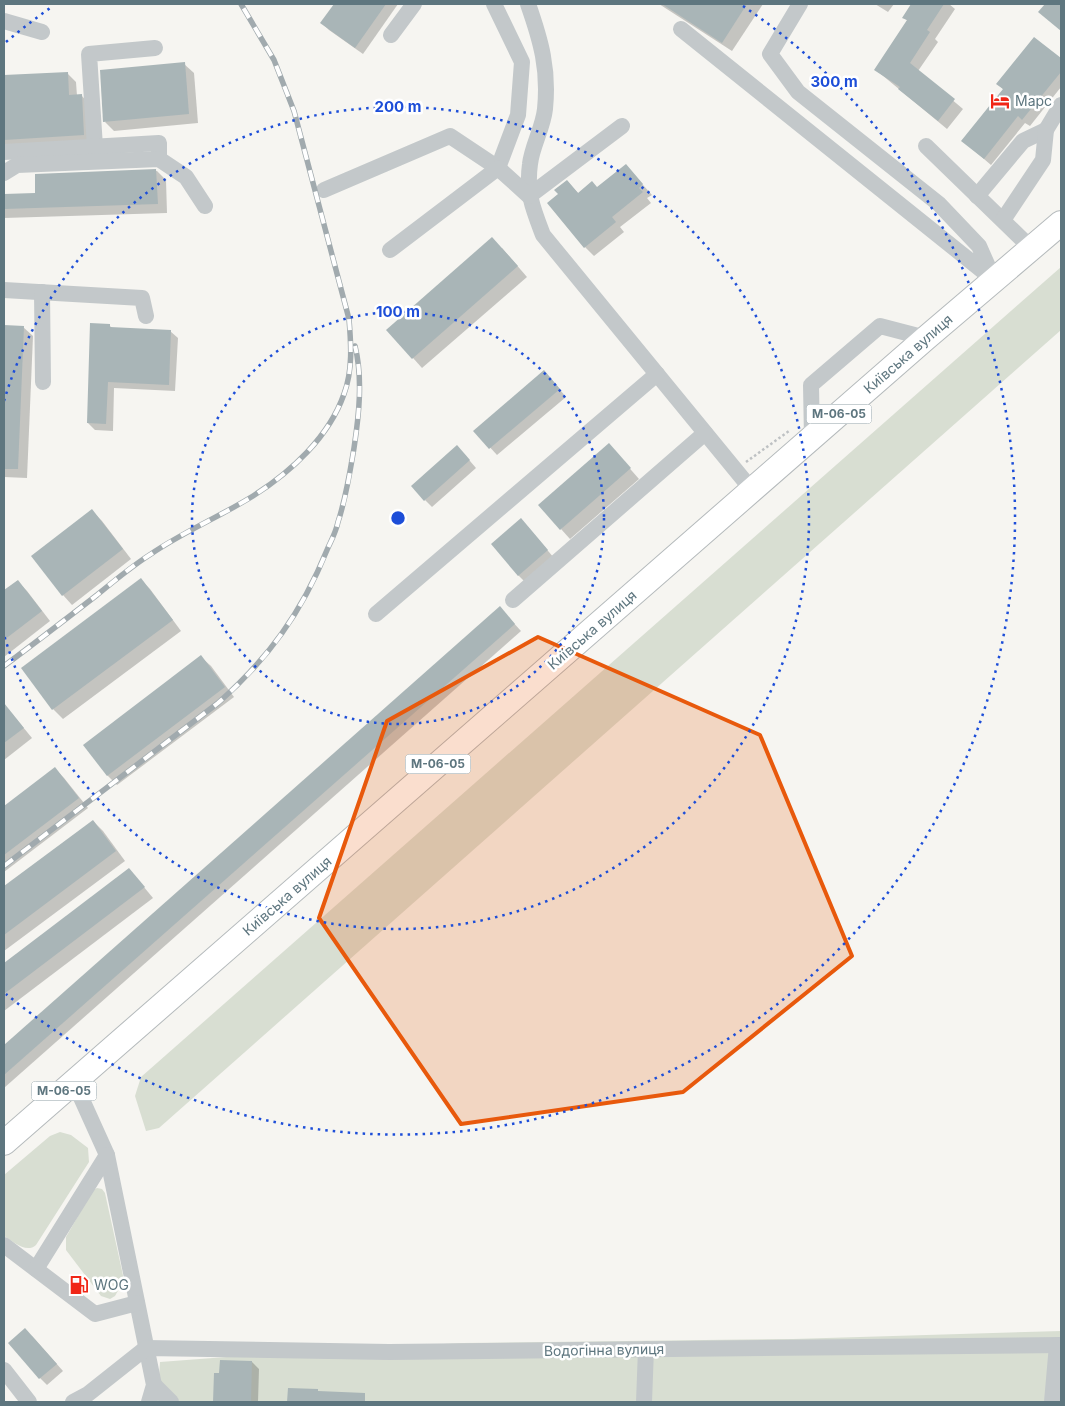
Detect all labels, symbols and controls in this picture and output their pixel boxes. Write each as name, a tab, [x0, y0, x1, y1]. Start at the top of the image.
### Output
text: 300 m	[810, 72, 858, 91]
hotel icon: Марс	[989, 90, 1011, 112]
place label: Марс	[1015, 92, 1052, 109]
text: 200 m	[375, 97, 421, 116]
text: 100 m	[376, 302, 420, 321]
street label: Київська вулиця	[860, 310, 956, 397]
road number: М-06-05	[806, 404, 872, 424]
centre of rings	[389, 509, 407, 527]
street label: Київська вулиця	[544, 586, 640, 673]
road number: М-06-05	[406, 754, 470, 774]
street label: Київська вулиця	[239, 852, 335, 939]
road number: М-06-05	[32, 1082, 96, 1100]
fuel station icon: WOG	[68, 1274, 90, 1296]
place label: WOG	[94, 1276, 129, 1293]
street label: Водогінна вулиця	[544, 1340, 664, 1359]

